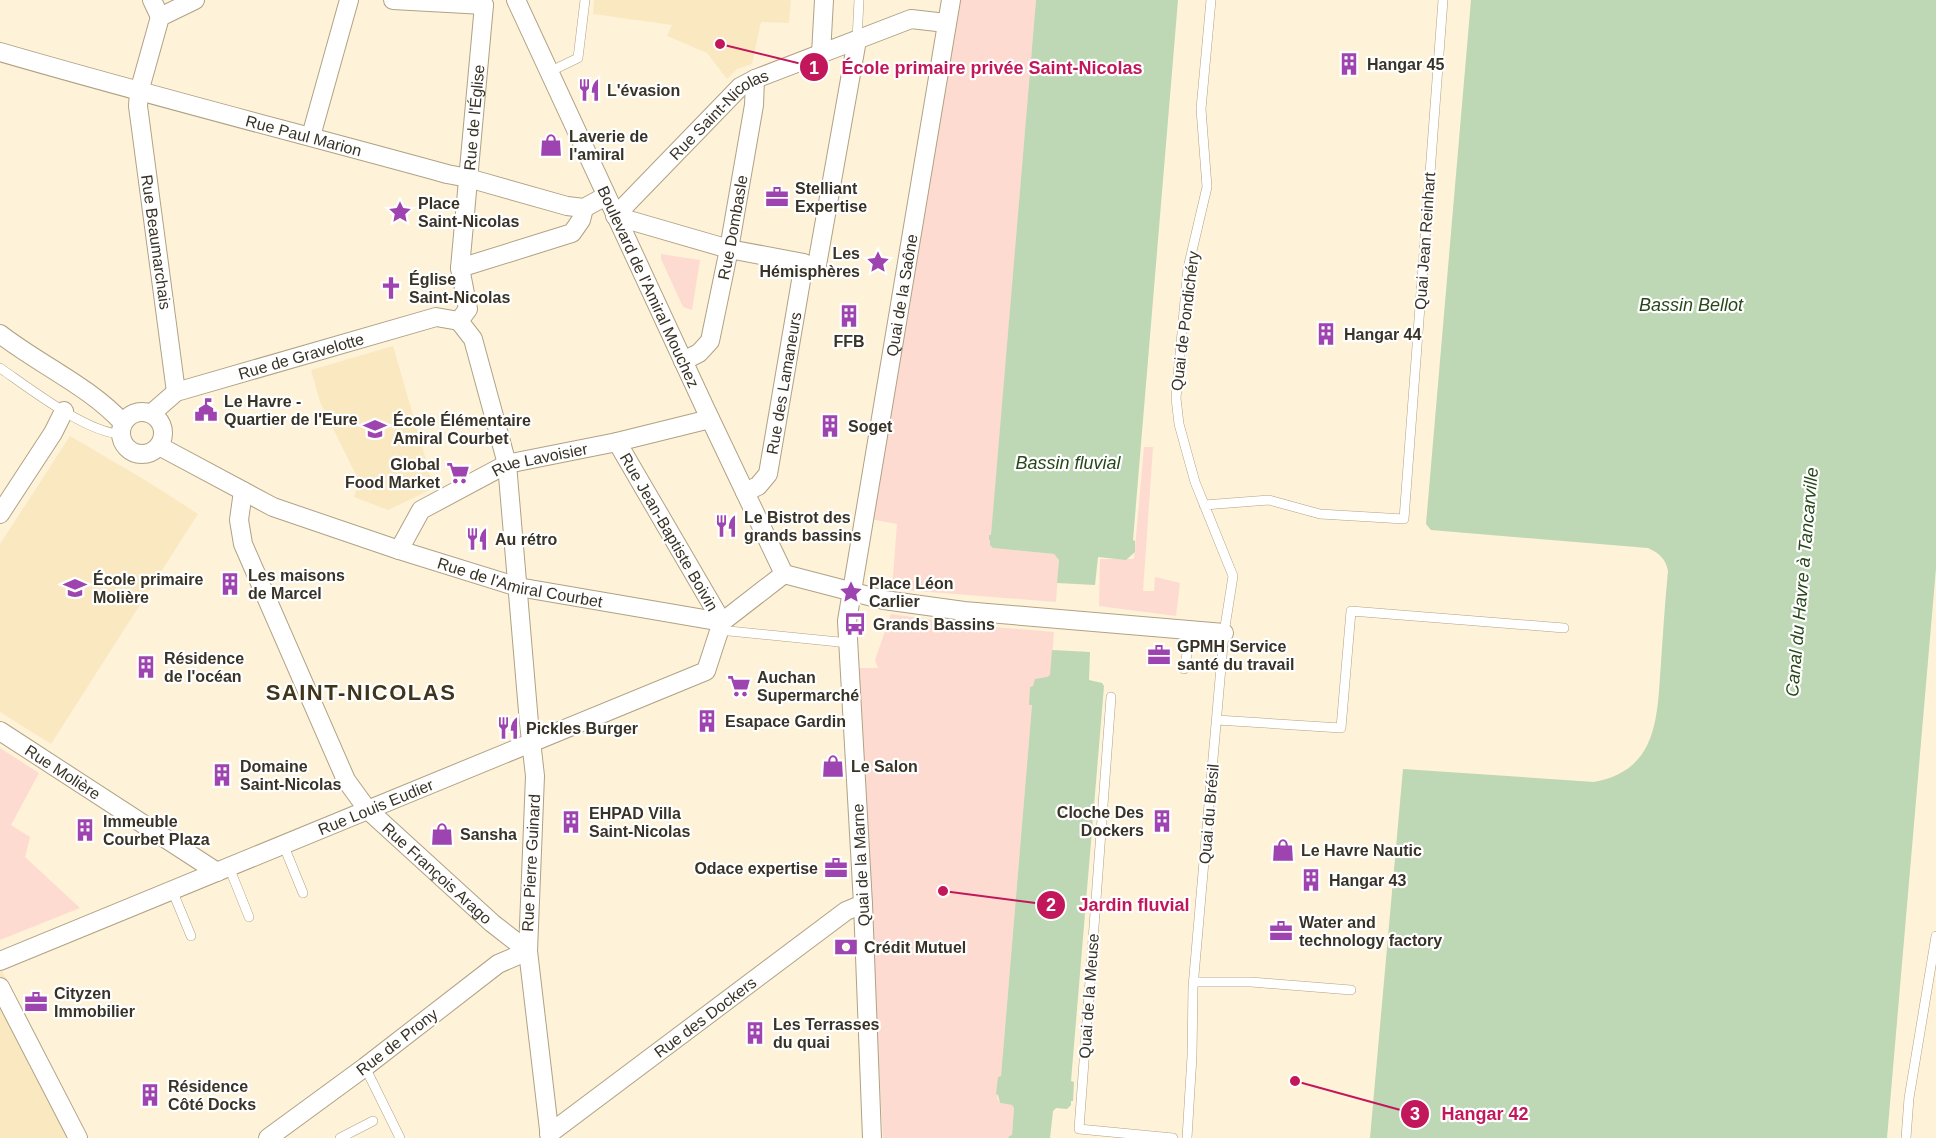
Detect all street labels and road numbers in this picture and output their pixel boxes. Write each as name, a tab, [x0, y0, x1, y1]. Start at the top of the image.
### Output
street label: Rue de l'Église	[460, 64, 487, 171]
street label: Rue Saint-Nicolas	[666, 66, 771, 163]
street label: Rue Paul Marion	[244, 112, 364, 159]
street label: Quai Jean Reinhart	[1412, 171, 1438, 310]
street label: Rue Beaumarchais	[138, 173, 174, 311]
street label: Rue Dombasle	[714, 174, 750, 281]
street label: Boulevard de l'Amiral Mouchez	[595, 183, 703, 390]
street label: Quai de la Saône	[883, 233, 920, 358]
street label: Quai de Pondichéry	[1168, 250, 1202, 392]
street label: Rue des Lamaneurs	[763, 311, 804, 456]
street label: Rue de Gravelotte	[236, 330, 366, 382]
street label: Rue Lavoisier	[489, 439, 590, 479]
street label: Rue Jean-Baptiste Boivin	[617, 450, 721, 614]
street label: Rue de l'Amiral Courbet	[435, 554, 604, 610]
street label: Rue Molière	[22, 741, 104, 803]
street label: Quai du Brésil	[1196, 763, 1222, 865]
street label: Rue Louis Eudier	[316, 775, 436, 838]
street label: Rue Pierre Guinard	[519, 794, 543, 932]
street label: Quai de la Marne	[849, 803, 873, 927]
street label: Rue François Arago	[379, 819, 495, 927]
street label: Quai de la Meuse	[1076, 933, 1102, 1059]
street label: Rue des Dockers	[651, 973, 759, 1061]
street label: Rue de Prony	[353, 1005, 441, 1079]

